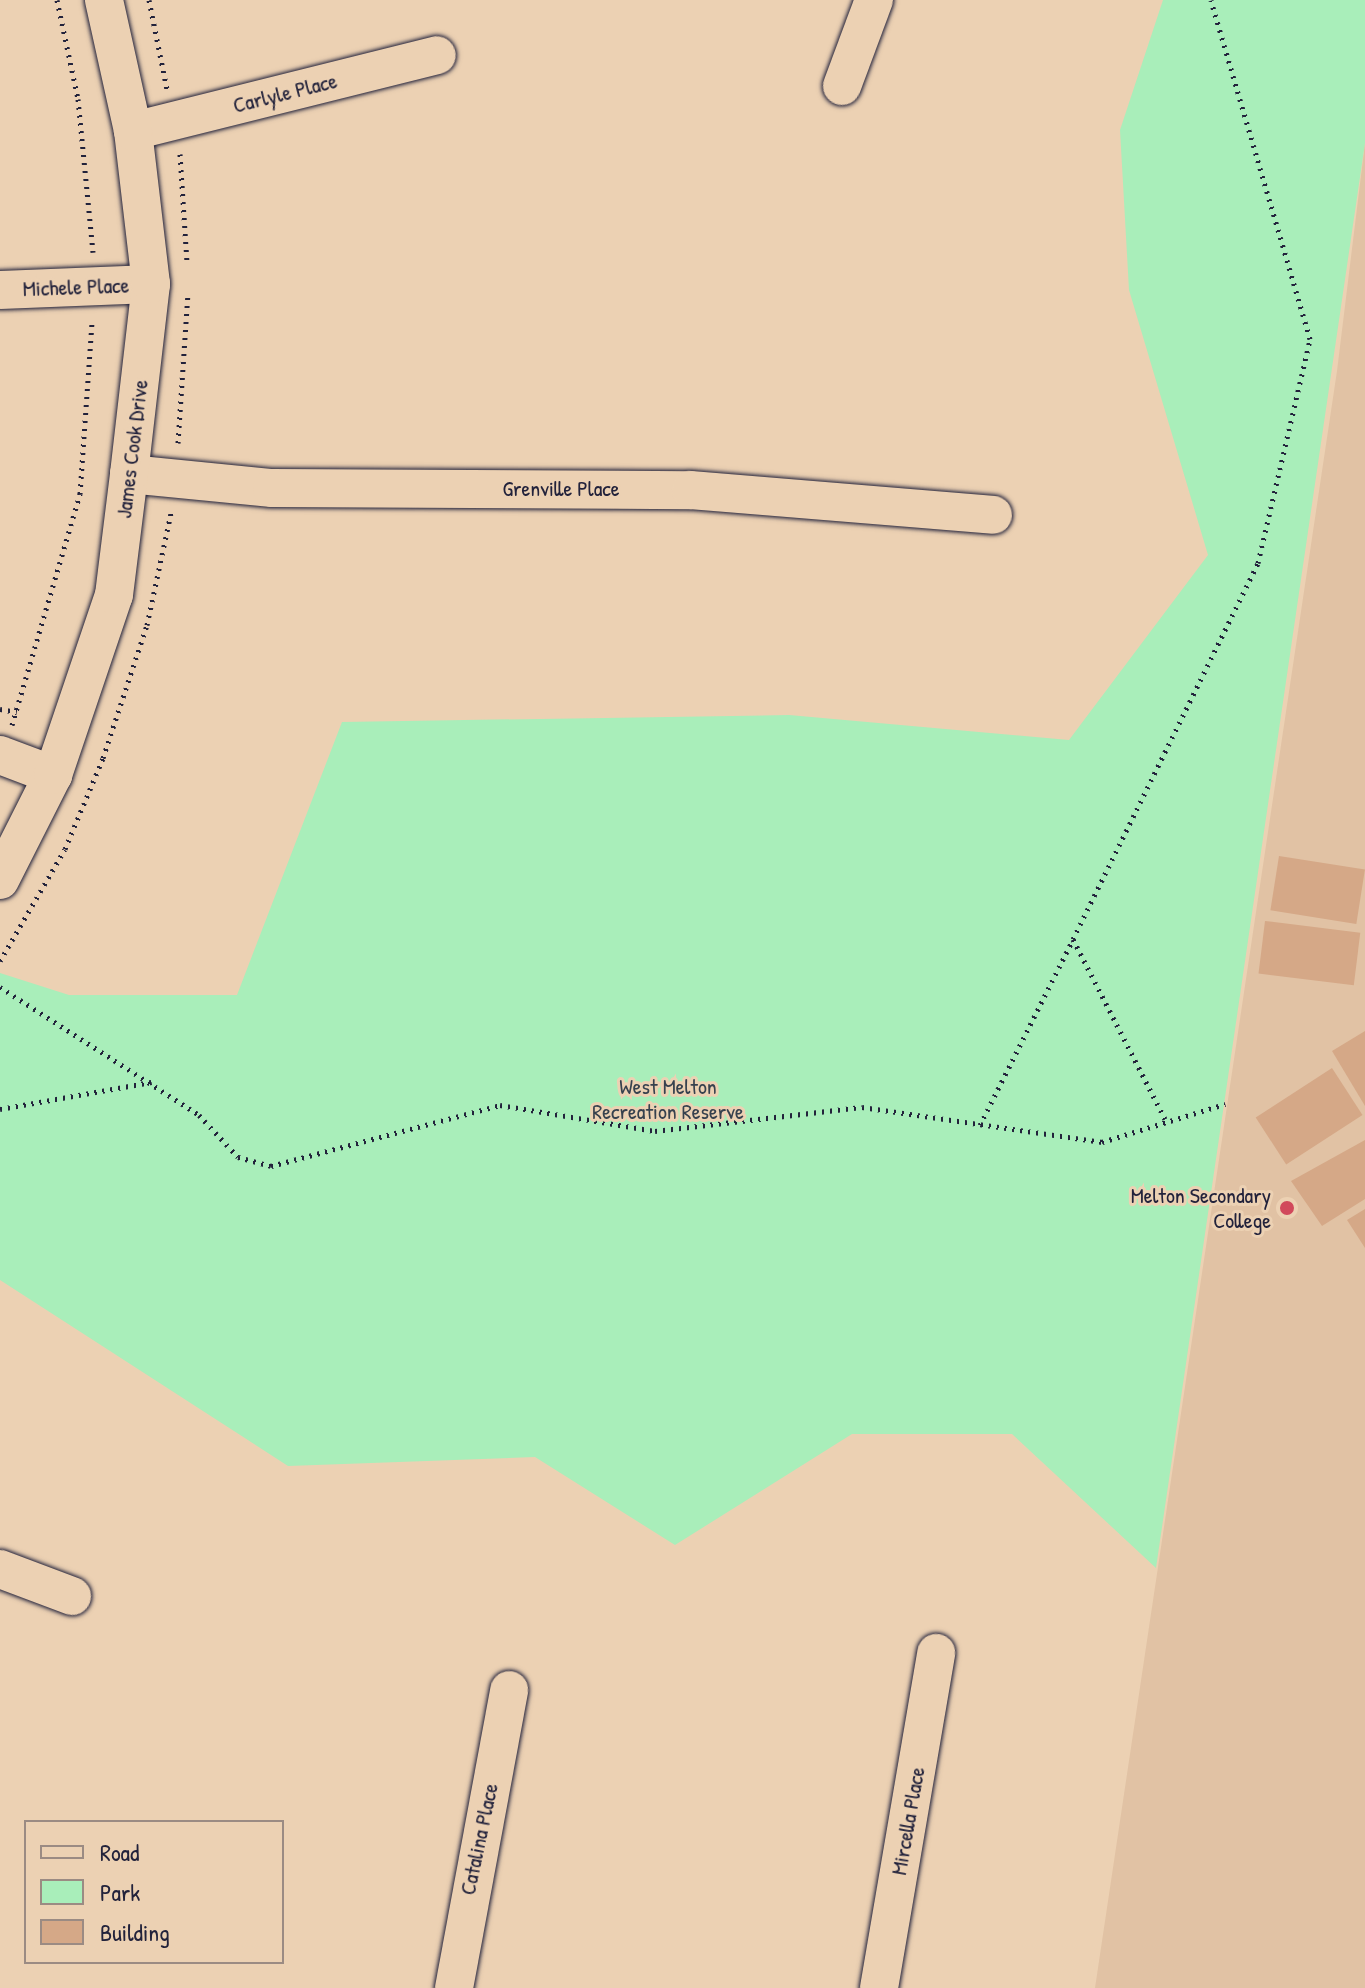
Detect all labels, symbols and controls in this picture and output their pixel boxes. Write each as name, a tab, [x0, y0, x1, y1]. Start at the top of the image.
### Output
street label: Carlyle Place	[230, 67, 340, 119]
street label: Michele Place	[22, 272, 130, 302]
street label: James Cook Drive	[110, 378, 154, 520]
street label: Grenville Place	[502, 476, 620, 502]
park label: West Melton Recreation Reserve	[592, 1073, 744, 1124]
place label: Melton Secondary College	[1131, 1182, 1271, 1234]
marker: Melton Secondary College	[1278, 1199, 1296, 1217]
street label: Mircella Place	[886, 1765, 930, 1877]
street label: Catalina Place	[454, 1781, 504, 1897]
legend	[24, 1820, 284, 1964]
text: Road	[100, 1836, 139, 1868]
text: Park	[100, 1876, 140, 1908]
text: Building	[100, 1916, 170, 1948]

